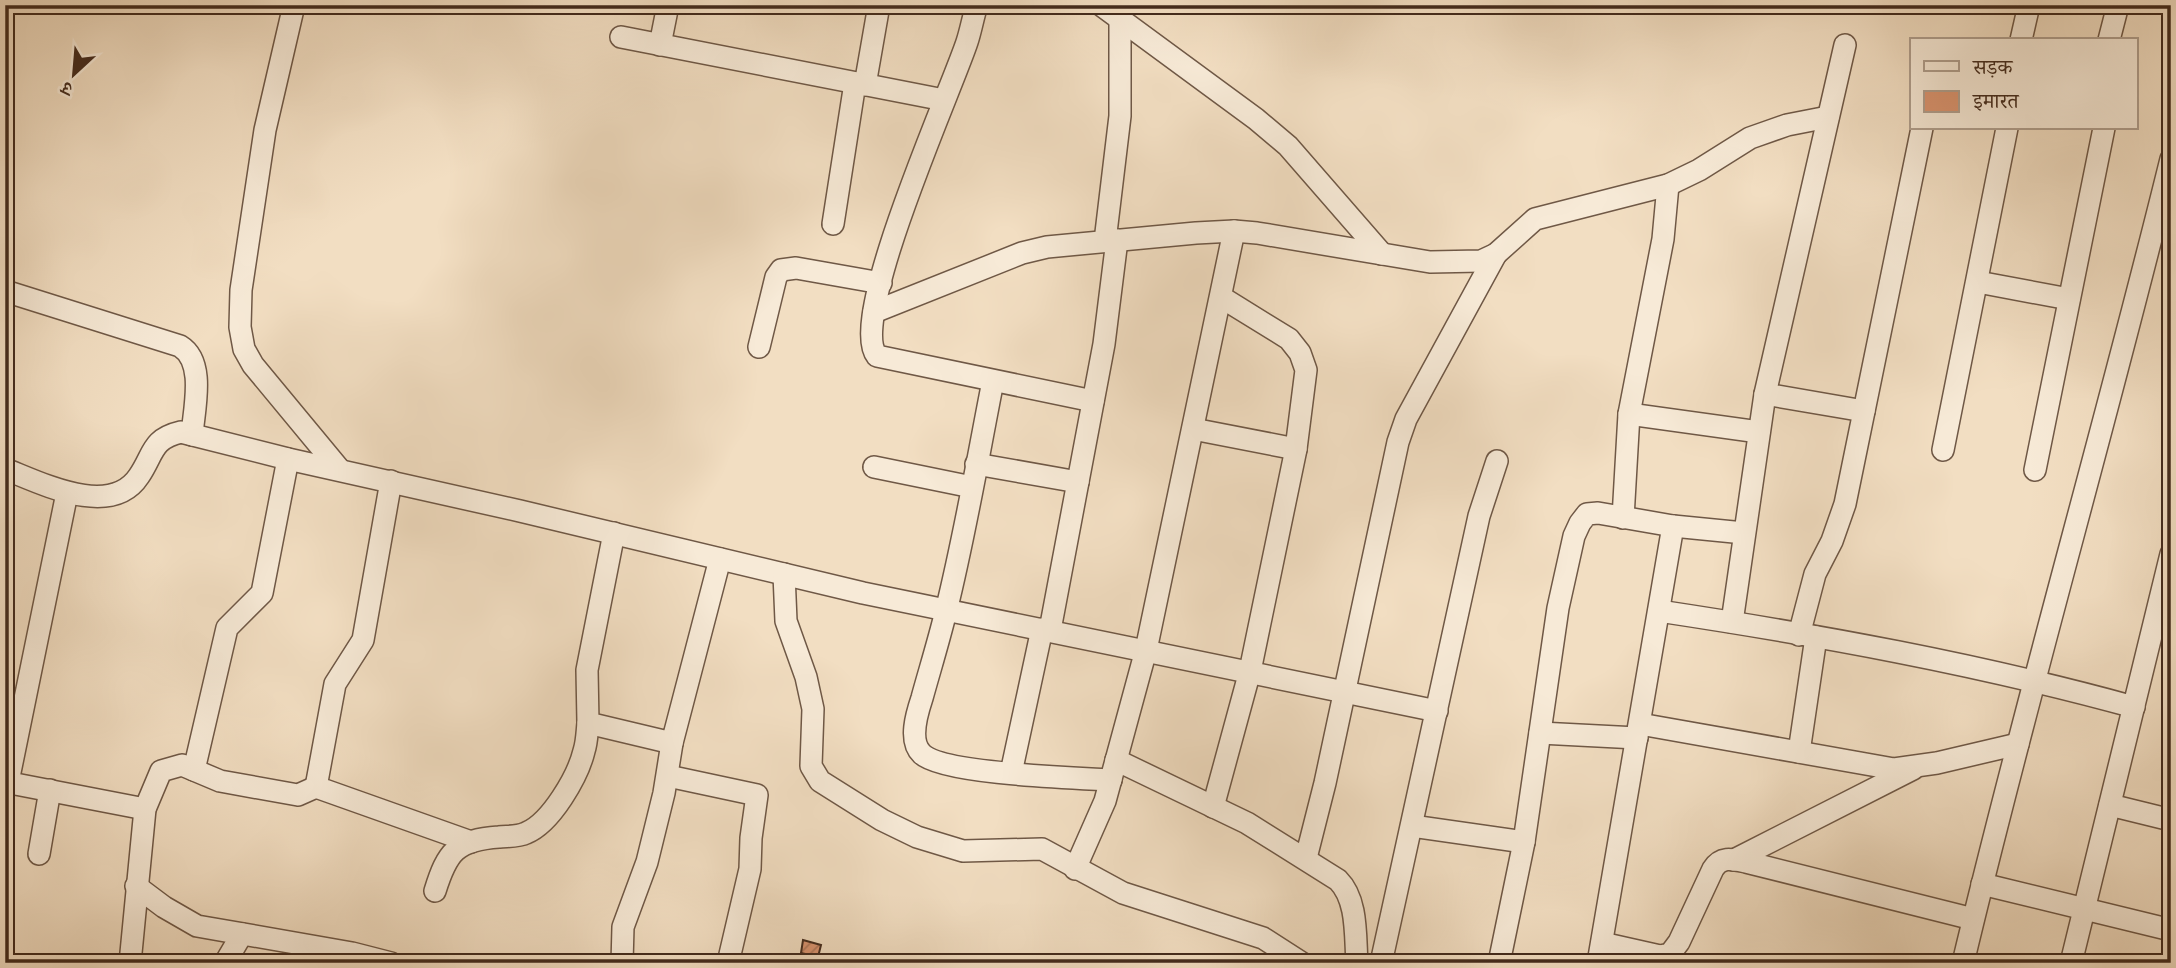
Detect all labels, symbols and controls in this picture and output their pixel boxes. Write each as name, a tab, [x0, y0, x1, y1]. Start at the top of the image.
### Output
north arrow	[38, 38, 108, 108]
legend	[1910, 38, 2138, 130]
text: सड़क	[1972, 55, 2013, 79]
text: उ	[57, 76, 78, 101]
text: इमारत	[1972, 89, 2020, 113]

